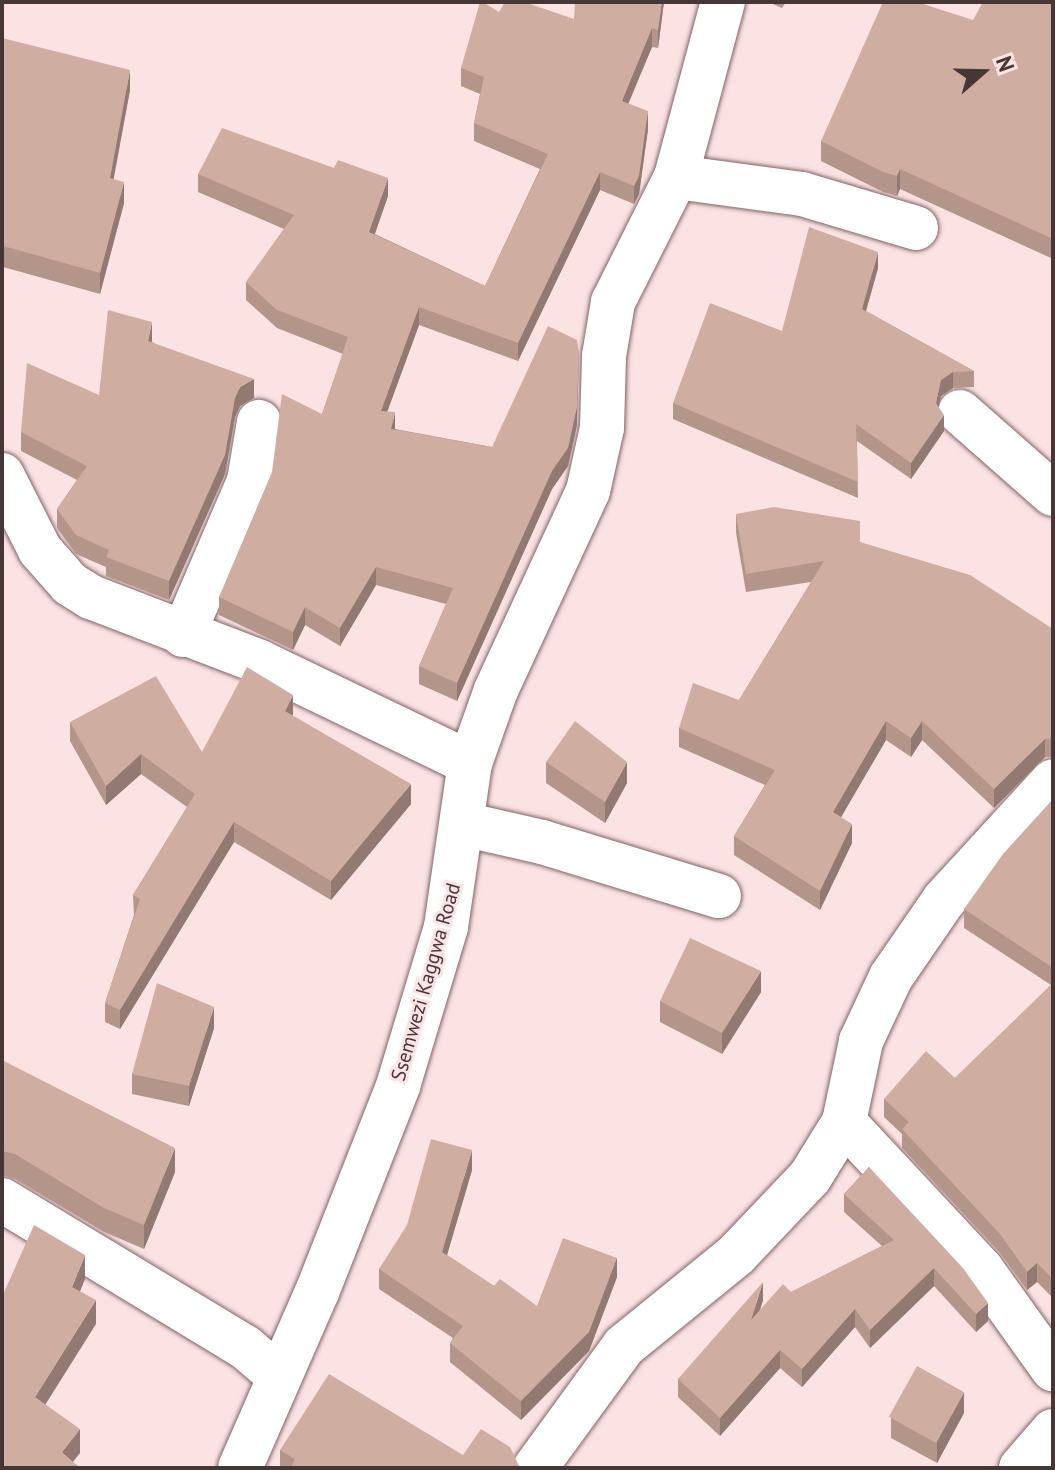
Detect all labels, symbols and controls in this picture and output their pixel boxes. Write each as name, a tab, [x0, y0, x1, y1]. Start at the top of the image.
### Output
north arrow	[943, 32, 1023, 112]
text: N	[990, 52, 1021, 75]
street label: Ssemwezi Kaggwa Road	[386, 880, 466, 1084]

